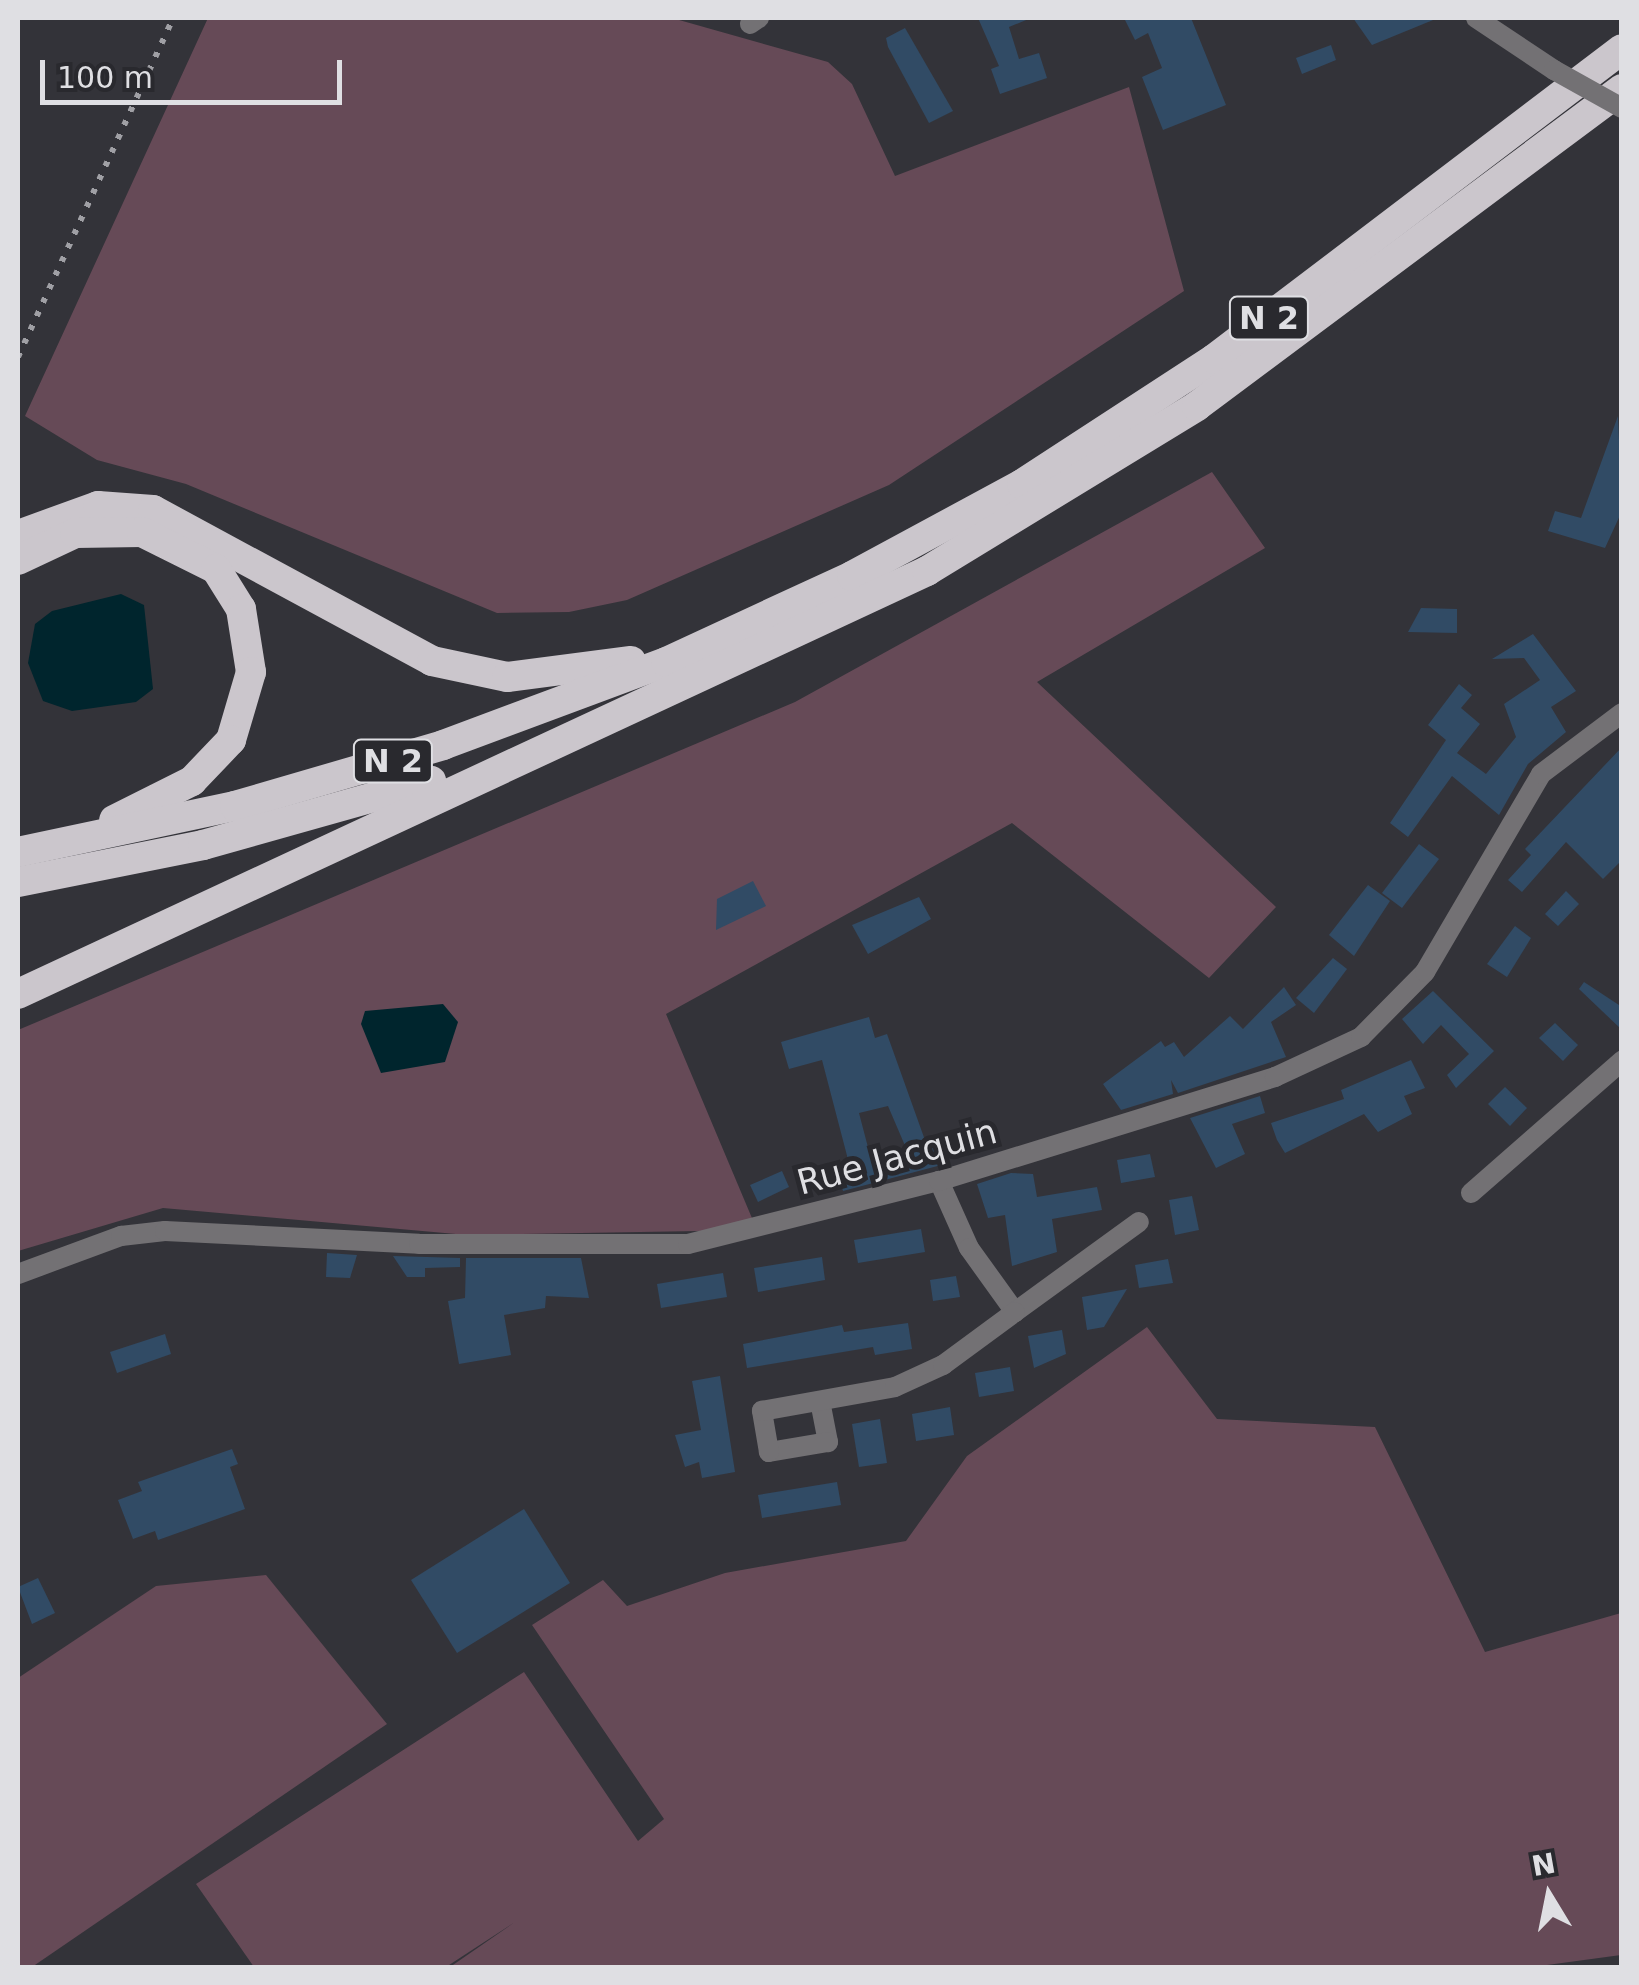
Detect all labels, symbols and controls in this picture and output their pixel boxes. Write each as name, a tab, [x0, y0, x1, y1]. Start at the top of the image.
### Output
scale bar	[45, 40, 348, 102]
text: 100 m	[57, 60, 153, 95]
road number: N 2	[1226, 291, 1312, 345]
road number: N 2	[350, 734, 436, 788]
street label: Rue Jacquin	[793, 1110, 1001, 1204]
north arrow	[1499, 1845, 1599, 1945]
text: N	[1529, 1847, 1558, 1883]

